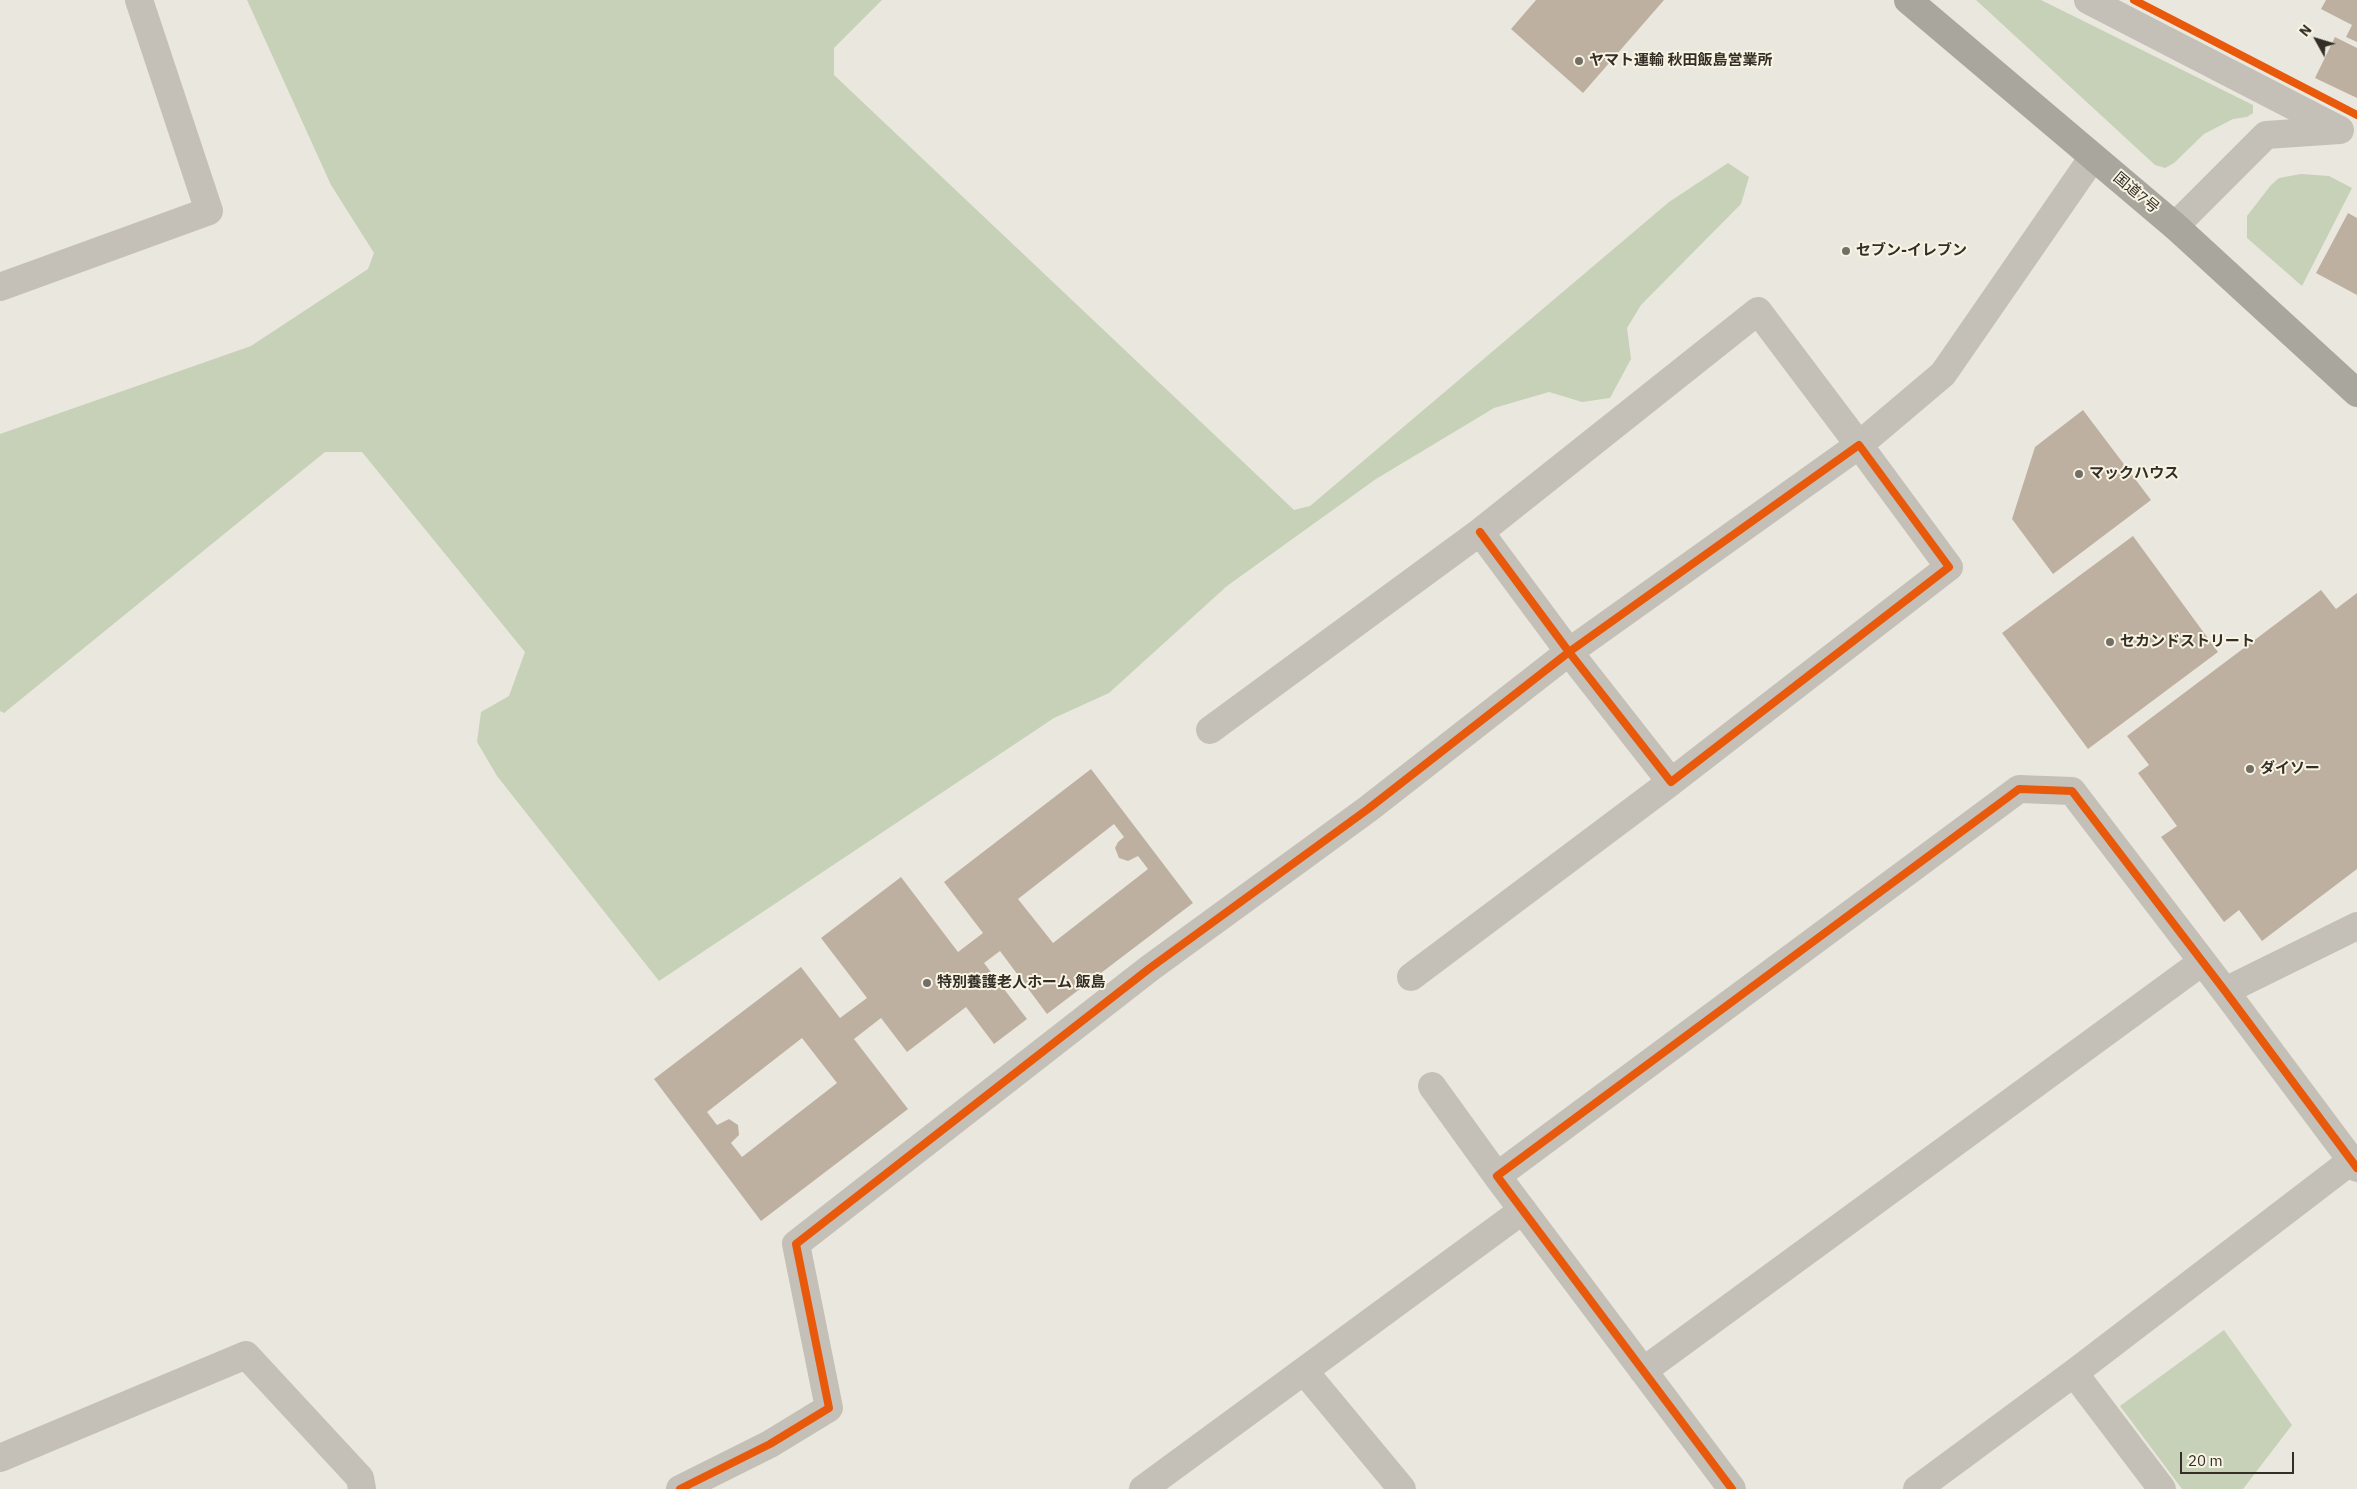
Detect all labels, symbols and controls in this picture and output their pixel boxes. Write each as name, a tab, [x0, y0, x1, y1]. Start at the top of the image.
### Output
north arrow	[2292, 15, 2342, 65]
text: N	[2295, 21, 2316, 40]
place label: ヤマト運輸 秋田飯島営業所	[1589, 52, 1773, 70]
marker: ヤマト運輸 秋田飯島営業所	[1573, 55, 1585, 67]
street label: 国道7号	[2110, 169, 2162, 217]
place label: セブン-イレブン	[1856, 242, 1967, 260]
marker: セブン-イレブン	[1840, 245, 1852, 257]
place label: マックハウス	[2089, 465, 2179, 483]
marker: マックハウス	[2073, 468, 2085, 480]
place label: セカンドストリート	[2120, 633, 2255, 651]
marker: セカンドストリート	[2104, 636, 2116, 648]
place label: ダイソー	[2260, 760, 2320, 778]
marker: ダイソー	[2244, 763, 2256, 775]
place label: 特別養護老人ホーム 飯島	[937, 974, 1106, 992]
marker: 特別養護老人ホーム 飯島	[921, 977, 933, 989]
scale bar	[2182, 1442, 2296, 1474]
text: 20 m	[2188, 1451, 2223, 1470]

